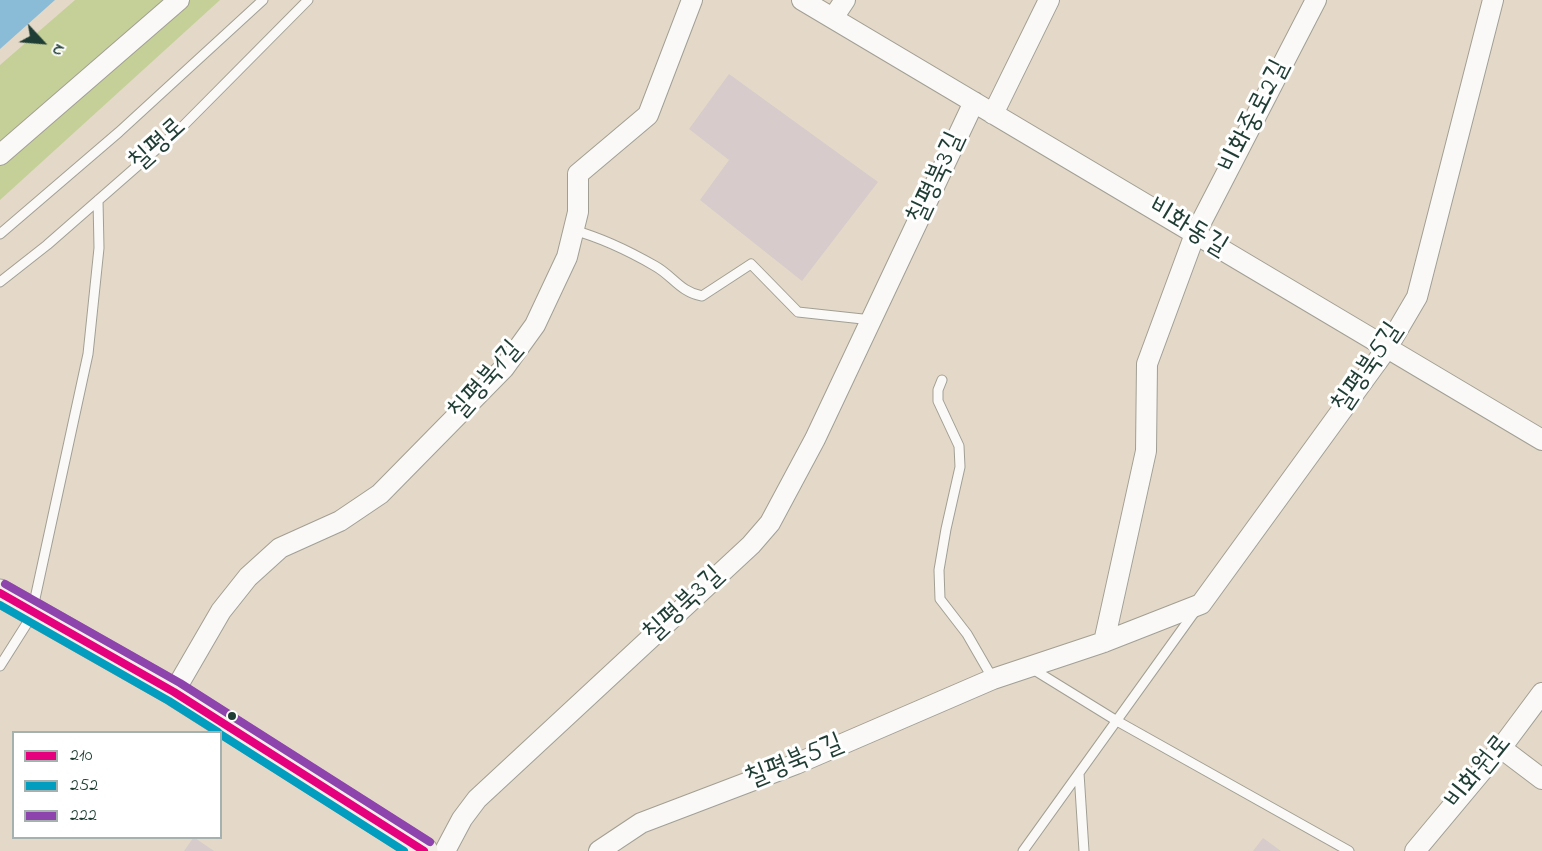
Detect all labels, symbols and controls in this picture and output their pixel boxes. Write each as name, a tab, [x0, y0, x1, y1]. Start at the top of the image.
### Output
north arrow	[12, 12, 72, 72]
text: N	[45, 40, 71, 60]
street label: 비화중로2길	[1214, 55, 1298, 179]
street label: 칠평로	[124, 112, 194, 180]
street label: 칠평북3길	[903, 128, 973, 230]
street label: 비화동길	[1141, 193, 1233, 265]
street label: 칠평북5길	[1327, 318, 1411, 420]
street label: 칠평북1길	[443, 335, 531, 429]
street label: 칠평북3길	[638, 561, 732, 651]
unlabelled marker	[226, 710, 238, 722]
street label: 칠평북5길	[741, 729, 849, 797]
street label: 비화원로	[1440, 729, 1520, 817]
legend	[12, 731, 222, 839]
text: 210	[70, 743, 92, 769]
text: 252	[70, 773, 98, 799]
text: 222	[70, 803, 97, 829]

